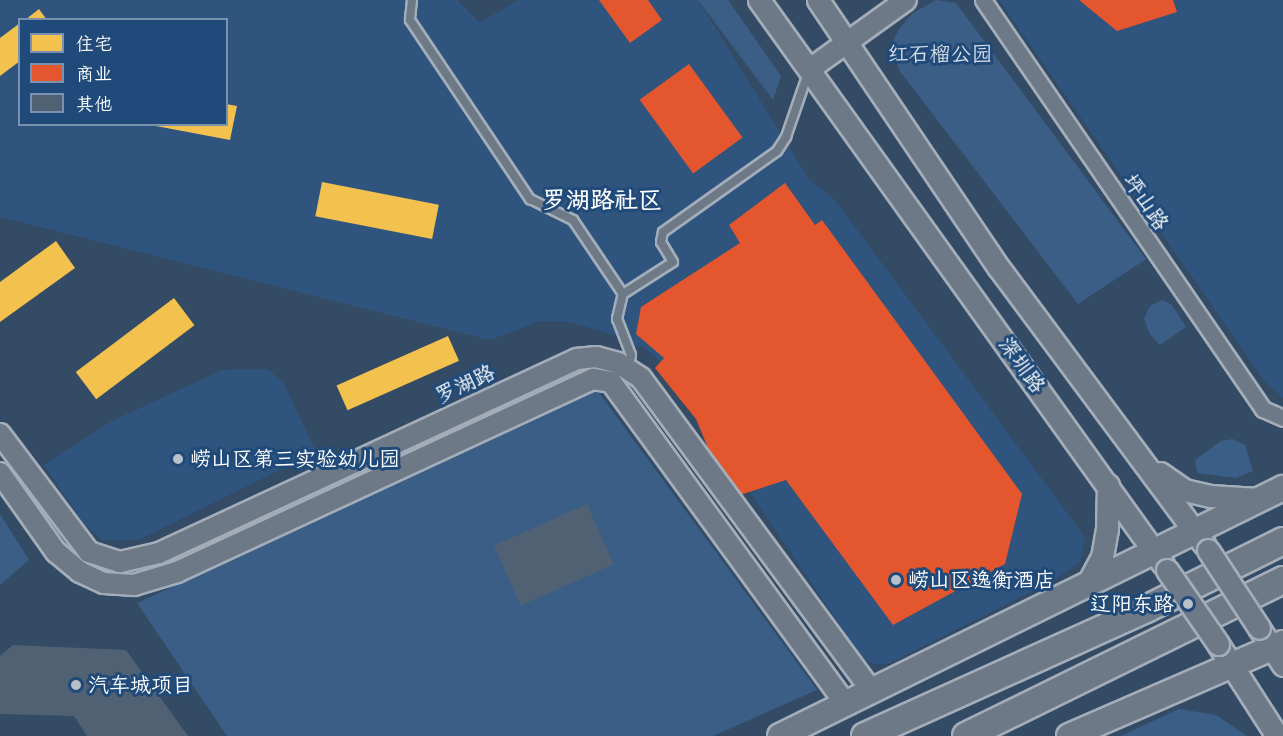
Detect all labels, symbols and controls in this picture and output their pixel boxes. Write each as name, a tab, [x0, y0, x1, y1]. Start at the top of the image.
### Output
legend	[18, 18, 228, 126]
text: 住宅	[76, 32, 112, 56]
park label: 红石榴公园	[888, 41, 992, 67]
text: 商业	[76, 62, 112, 86]
text: 其他	[76, 92, 112, 116]
street label: 坪山路	[1118, 169, 1174, 235]
district label: 罗湖路社区	[542, 187, 662, 215]
street label: 深圳路	[993, 332, 1051, 398]
street label: 罗湖路	[431, 359, 499, 409]
place label: 崂山区第三实验幼儿园	[190, 446, 400, 472]
marker: 崂山区第三实验幼儿园	[171, 452, 185, 466]
place label: 崂山区逸衡酒店	[908, 567, 1055, 593]
marker: 崂山区逸衡酒店	[889, 573, 903, 587]
place label: 辽阳东路	[1090, 591, 1174, 617]
marker: 辽阳东路	[1179, 595, 1197, 613]
place label: 汽车城项目	[88, 672, 193, 698]
marker: 汽车城项目	[69, 678, 83, 692]

